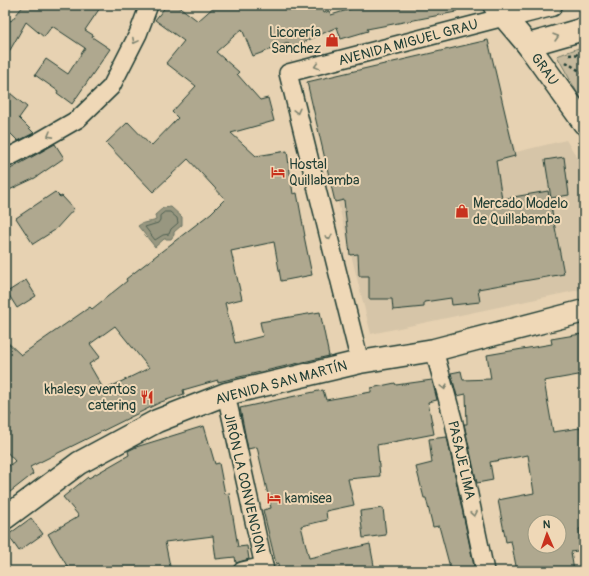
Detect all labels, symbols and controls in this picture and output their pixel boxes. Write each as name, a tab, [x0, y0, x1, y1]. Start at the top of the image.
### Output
street label: AVENIDA MIGUEL GRAU	[336, 16, 480, 69]
place label: Licorería Sanchez	[269, 24, 321, 57]
shop icon: Licorería Sanchez	[324, 32, 340, 48]
one-way arrow	[552, 33, 559, 42]
one-way arrow	[132, 37, 139, 44]
street label: GRAU	[527, 50, 562, 89]
one-way arrow	[314, 61, 320, 69]
one-way arrow	[293, 108, 301, 114]
one-way arrow	[47, 131, 54, 138]
place label: Hostal Quillabamba	[289, 156, 359, 189]
hotel icon: Hostal Quillabamba	[270, 164, 286, 180]
place label: Mercado Modelo de Quillabamba	[473, 195, 569, 228]
shop icon: Mercado Modelo de Quillabamba	[454, 203, 470, 219]
one-way arrow	[324, 234, 332, 240]
street label: AVENIDA SAN MARTÍN	[213, 356, 349, 408]
place label: khalesy eventos catering	[45, 381, 137, 414]
one-way arrow	[440, 384, 448, 391]
restaurant icon: khalesy eventos catering	[139, 389, 155, 405]
street label: JIRÓN LA CONVENCION	[220, 411, 270, 555]
street label: PASAJE LIMA	[444, 419, 479, 501]
hotel icon: kamisea	[266, 490, 282, 506]
place label: kamisea	[285, 490, 332, 507]
one-way arrow	[469, 511, 477, 517]
north arrow	[527, 514, 567, 554]
text: N	[543, 518, 551, 531]

